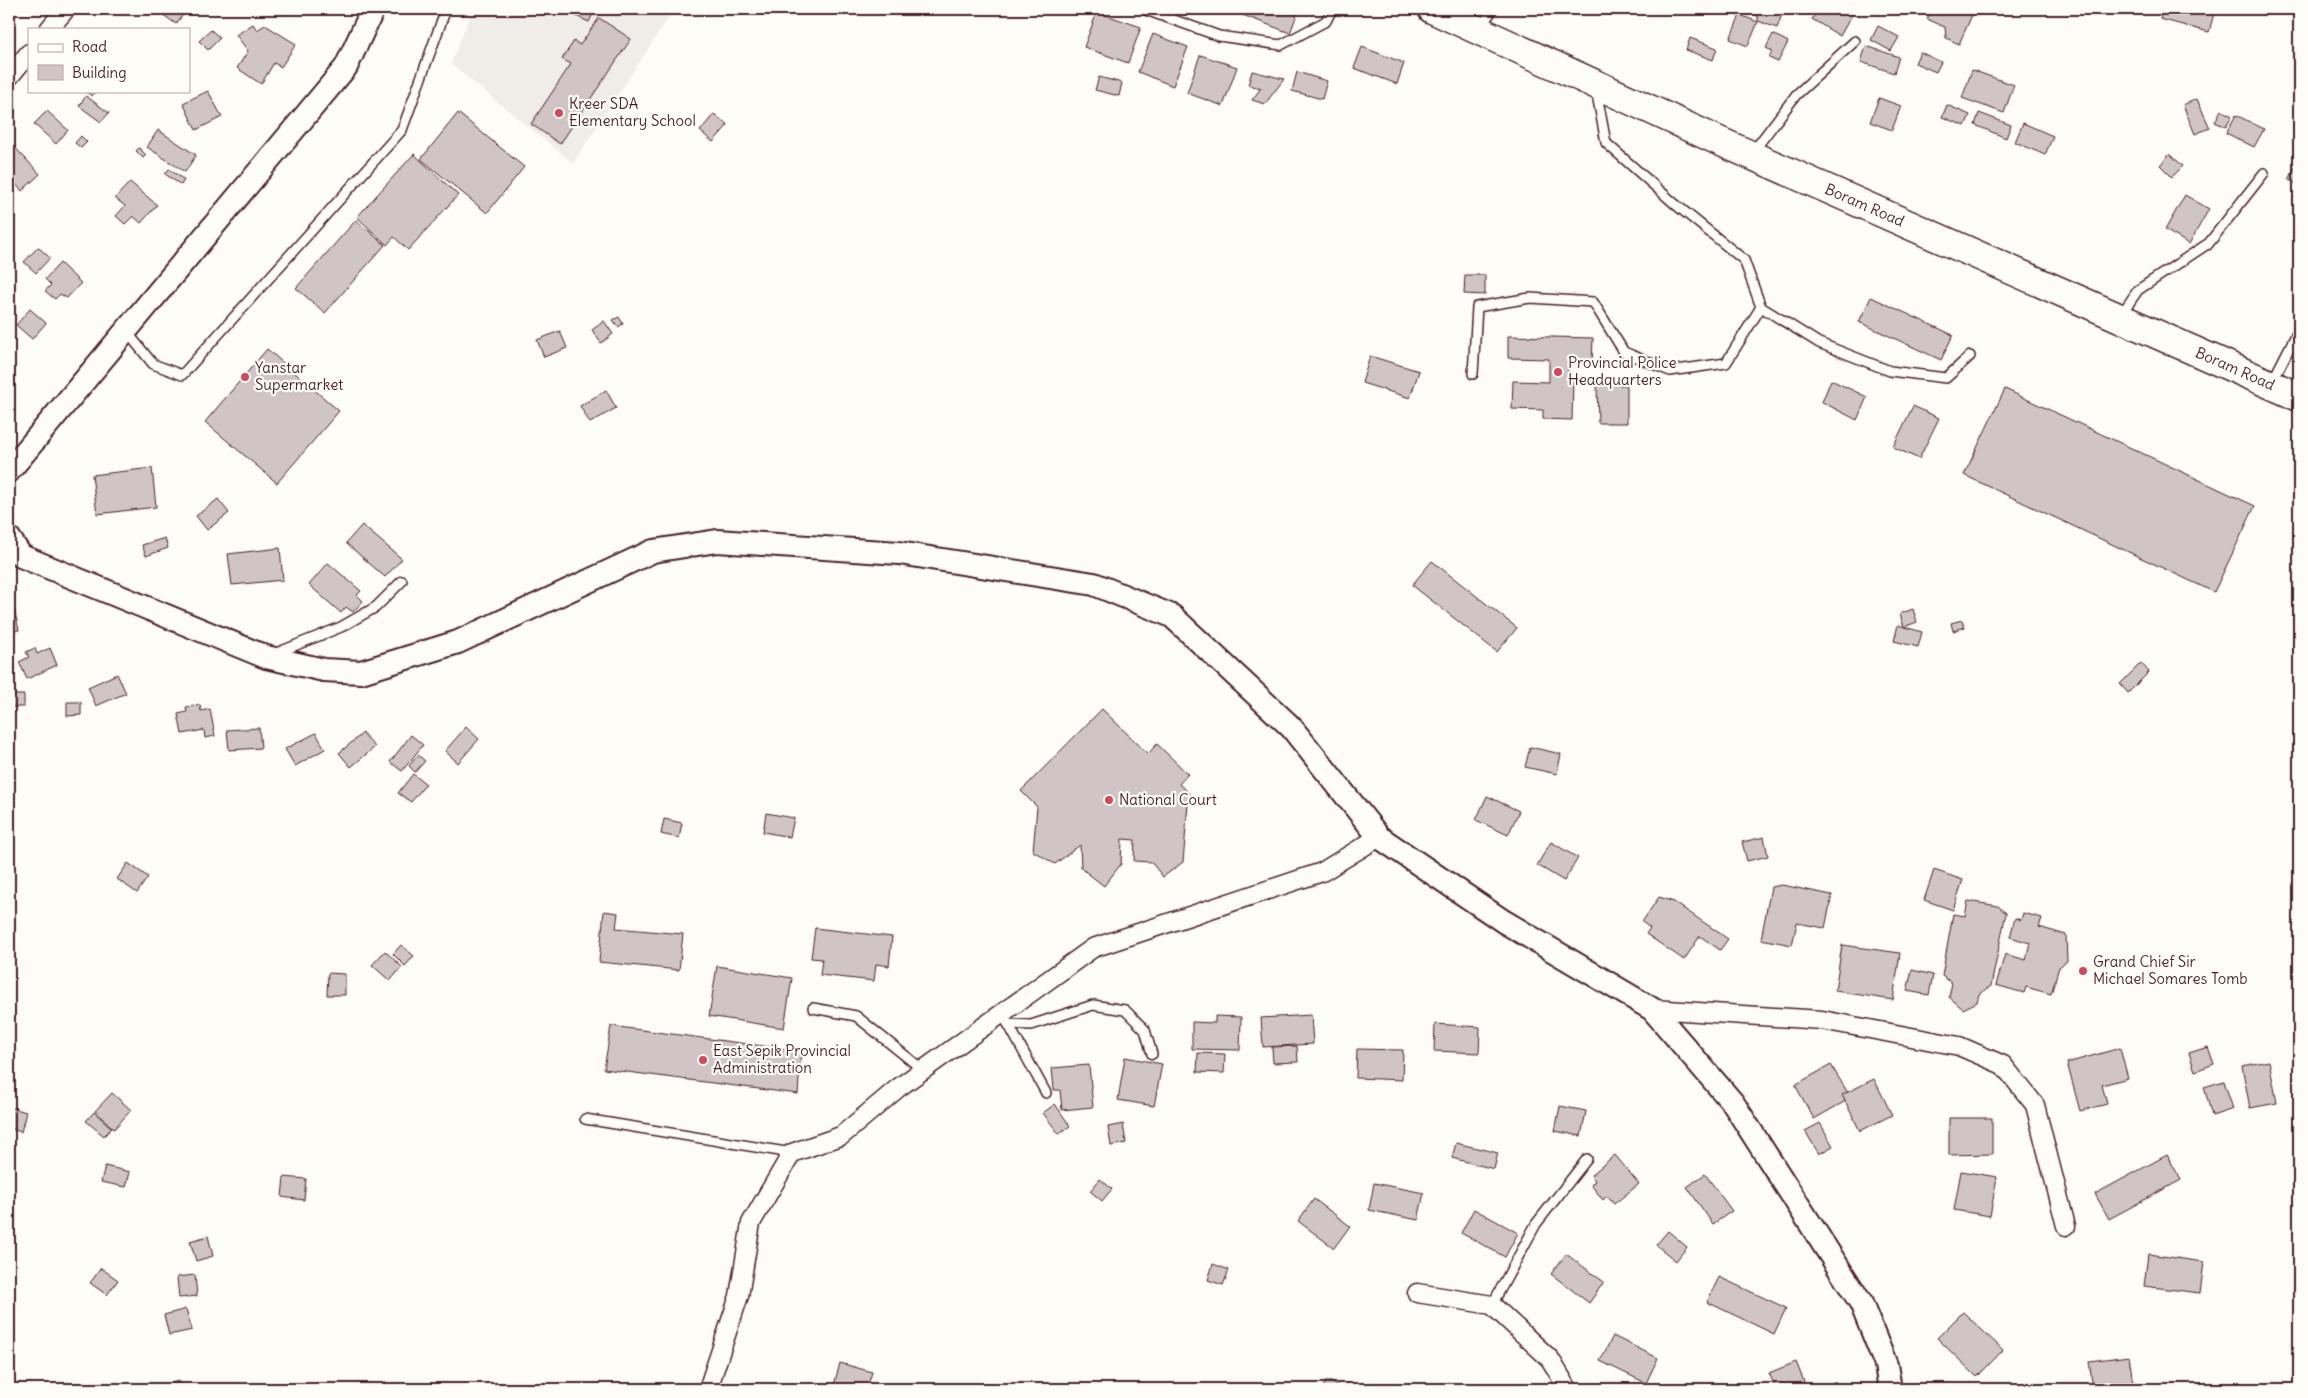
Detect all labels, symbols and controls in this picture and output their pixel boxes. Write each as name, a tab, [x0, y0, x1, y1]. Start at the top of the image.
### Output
legend	[28, 28, 190, 92]
text: Road	[72, 37, 107, 56]
text: Building	[72, 63, 127, 82]
place label: Kreer SDA Elementary School	[569, 94, 696, 130]
marker: Kreer SDA Elementary School	[553, 107, 565, 119]
street label: Boram Road	[1822, 179, 1908, 231]
street label: Boram Road	[2193, 343, 2278, 394]
place label: Provincial Police Headquarters	[1568, 353, 1677, 389]
place label: Yanstar Supermarket	[255, 358, 343, 394]
marker: Provincial Police Headquarters	[1552, 366, 1564, 378]
marker: Yanstar Supermarket	[239, 371, 251, 383]
place label: National Court	[1119, 790, 1217, 809]
marker: National Court	[1103, 794, 1115, 806]
place label: Grand Chief Sir Michael Somares Tomb	[2093, 952, 2248, 988]
marker: Grand Chief Sir Michael Somares Tomb	[2077, 965, 2089, 977]
place label: East Sepik Provincial Administration	[713, 1041, 851, 1077]
marker: East Sepik Provincial Administration	[697, 1054, 709, 1066]

